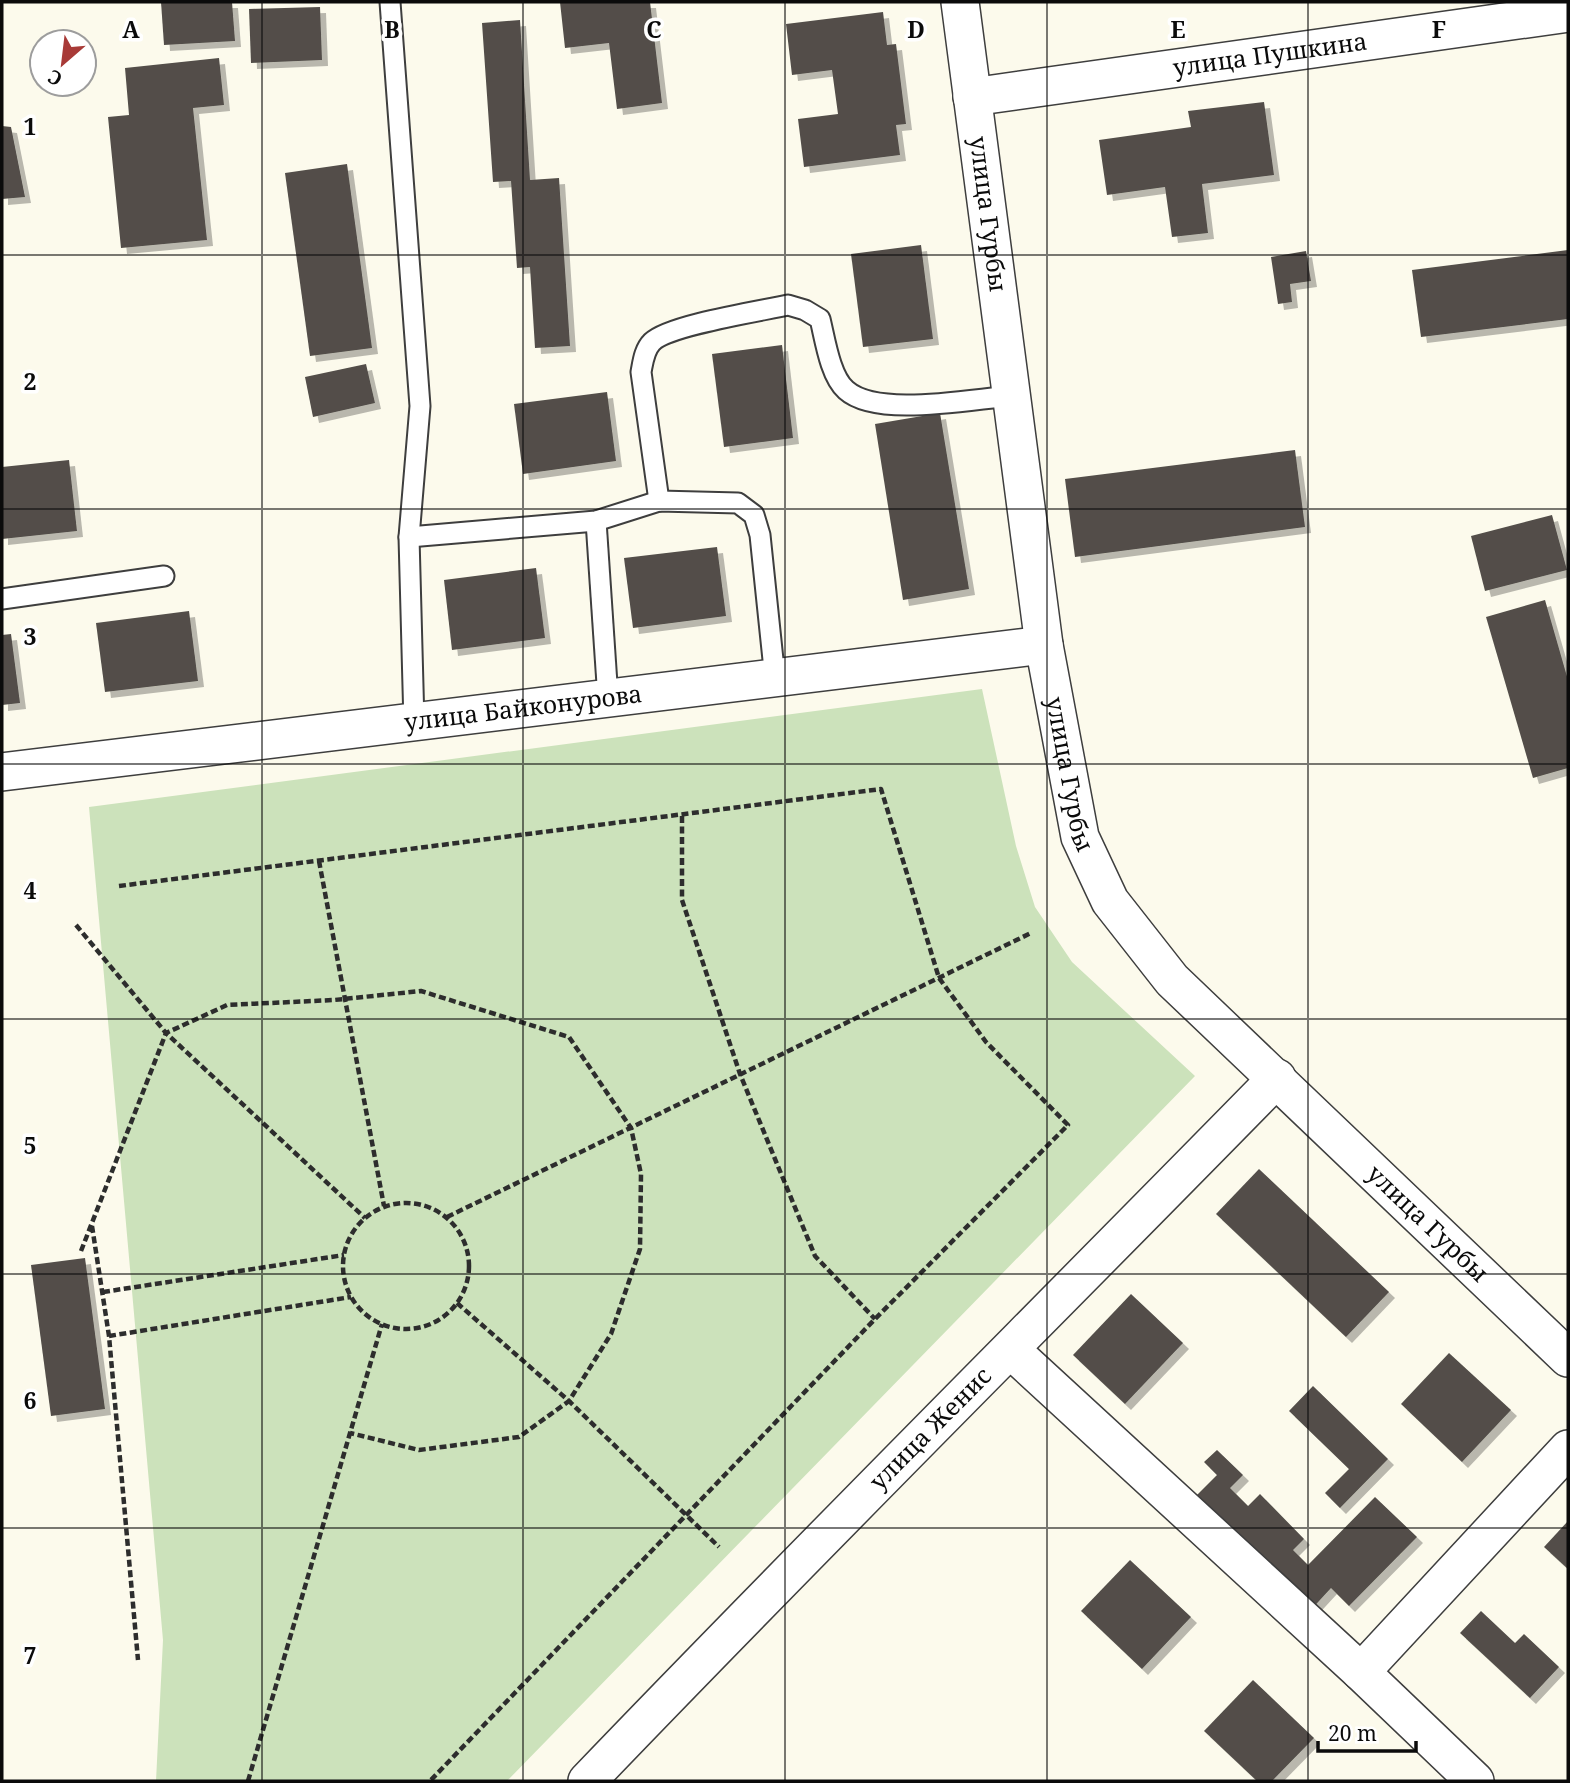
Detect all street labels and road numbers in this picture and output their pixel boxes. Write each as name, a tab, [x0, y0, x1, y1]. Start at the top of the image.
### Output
street label: улица Пушкина	[1171, 24, 1369, 84]
street label: улица Гурбы	[963, 134, 1016, 294]
street label: улица Байконурова	[402, 676, 644, 738]
street label: улица Гурбы	[1039, 694, 1102, 856]
street label: улица Гурбы	[1360, 1157, 1496, 1289]
street label: улица Женис	[861, 1359, 998, 1497]

